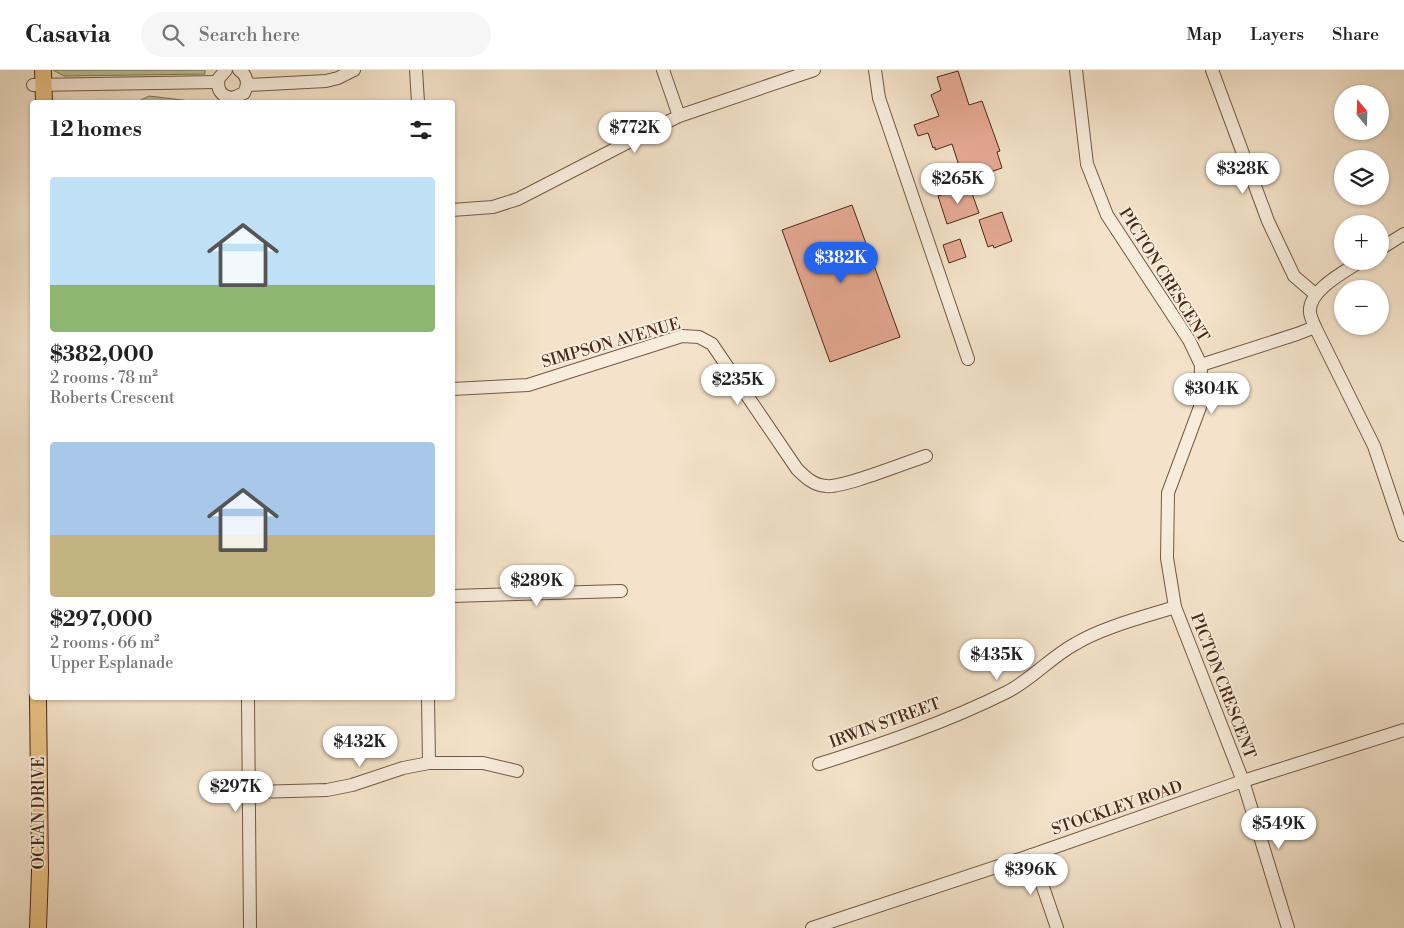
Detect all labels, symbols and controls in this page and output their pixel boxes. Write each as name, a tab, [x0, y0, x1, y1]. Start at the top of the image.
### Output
search box	[141, 12, 491, 57]
text: Casavia	[25, 20, 111, 50]
icon: search	[159, 21, 187, 49]
text: Search here	[199, 23, 300, 47]
text: Map	[1187, 23, 1222, 46]
text: Layers	[1250, 23, 1304, 46]
text: Share	[1332, 23, 1379, 46]
north arrow	[1334, 85, 1389, 140]
map controls	[1334, 85, 1389, 335]
pin: $772K	[600, 112, 670, 154]
icon: filters	[407, 116, 435, 144]
text: 12 homes	[50, 117, 142, 143]
text: $772K	[610, 118, 660, 138]
button: layers	[1334, 150, 1389, 205]
pin: $328K	[1208, 152, 1278, 195]
text: $328K	[1217, 159, 1269, 179]
pin: $265K	[923, 162, 993, 205]
text: $265K	[932, 169, 984, 189]
street label: PICTON CRESCENT	[1115, 204, 1213, 346]
icon: home	[198, 210, 288, 300]
button: +	[1334, 215, 1389, 270]
pin: $382K	[806, 242, 876, 284]
text: $382K	[815, 248, 867, 268]
button: −	[1334, 280, 1389, 335]
street label: SIMPSON AVENUE	[539, 314, 683, 372]
text: $382,000	[50, 342, 154, 368]
pin: $235K	[703, 364, 773, 406]
text: 2 rooms · 78 m²	[50, 368, 158, 388]
text: $235K	[712, 370, 764, 390]
pin: $304K	[1177, 372, 1247, 415]
text: $304K	[1185, 379, 1239, 399]
text: Roberts Crescent	[50, 388, 175, 408]
icon: home	[198, 475, 288, 565]
pin: $289K	[502, 564, 572, 607]
text: $289K	[511, 571, 563, 591]
text: $297,000	[50, 607, 152, 633]
street label: PICTON CRESCENT	[1186, 610, 1260, 762]
text: 2 rooms · 66 m²	[50, 633, 160, 653]
pin: $435K	[962, 638, 1032, 681]
text: $435K	[971, 645, 1023, 665]
text: Upper Esplanade	[50, 653, 173, 673]
street label: IRWIN STREET	[827, 694, 943, 752]
pin: $432K	[325, 726, 395, 768]
text: $432K	[334, 732, 386, 752]
street label: OCEAN DRIVE	[29, 757, 49, 869]
pin: $297K	[201, 770, 271, 813]
street label: STOCKLEY ROAD	[1049, 776, 1185, 840]
text: $297K	[210, 777, 262, 797]
pin: $549K	[1244, 808, 1314, 850]
text: $549K	[1252, 814, 1306, 834]
pin: $396K	[996, 854, 1066, 896]
text: $396K	[1005, 860, 1057, 880]

